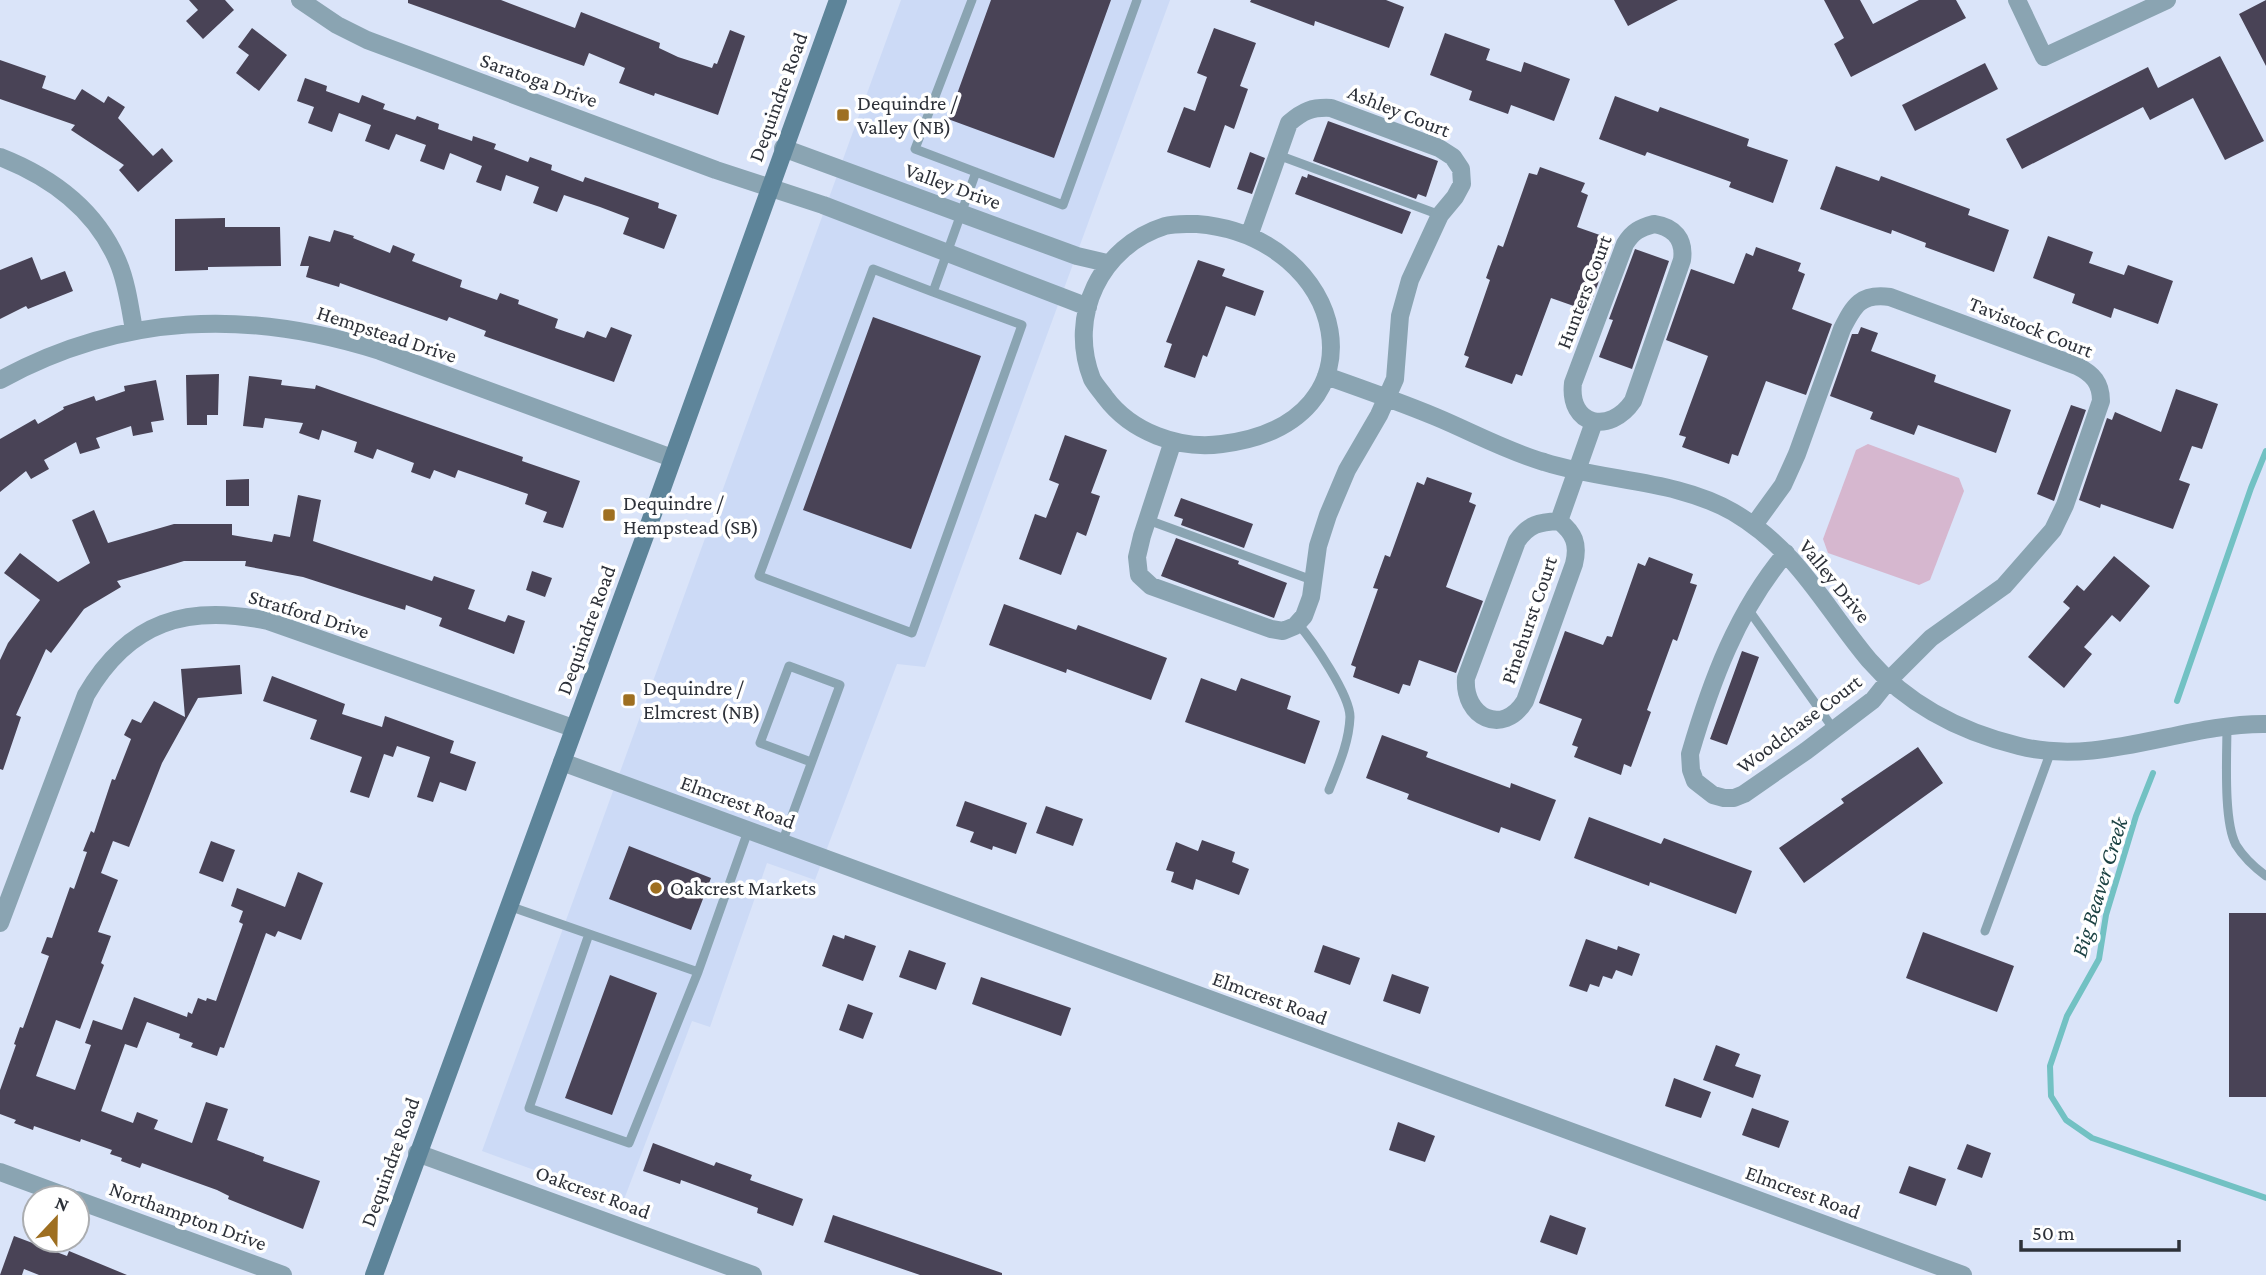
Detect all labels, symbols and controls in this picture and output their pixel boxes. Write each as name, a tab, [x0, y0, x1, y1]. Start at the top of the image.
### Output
street label: Dequindre Road	[744, 29, 812, 165]
street label: Saratoga Drive	[477, 48, 601, 112]
street label: Ashley Court	[1344, 80, 1455, 143]
place label: Dequindre / Valley (NB)	[857, 91, 958, 139]
marker: Dequindre / Valley (NB)	[835, 107, 851, 123]
street label: Valley Drive	[902, 158, 1004, 214]
street label: Hunters Court	[1551, 231, 1617, 352]
street label: Tavistock Court	[1965, 291, 2098, 363]
street label: Hempstead Drive	[314, 300, 460, 368]
place label: Dequindre / Hempstead (SB)	[623, 491, 759, 539]
marker: Dequindre / Hempstead (SB)	[601, 507, 617, 523]
street label: Valley Drive	[1794, 534, 1876, 628]
street label: Pinehurst Court	[1496, 552, 1562, 687]
street label: Dequindre Road	[552, 562, 620, 698]
street label: Stratford Drive	[246, 584, 372, 644]
street label: Woodchase Court	[1732, 669, 1867, 779]
place label: Dequindre / Elmcrest (NB)	[643, 676, 761, 724]
marker: Dequindre / Elmcrest (NB)	[621, 692, 637, 708]
street label: Elmcrest Road	[677, 770, 799, 834]
water label: Big Beaver Creek	[2065, 813, 2133, 960]
place label: Oakcrest Markets	[670, 876, 816, 900]
marker: Oakcrest Markets	[648, 880, 664, 896]
street label: Elmcrest Road	[1209, 966, 1331, 1030]
street label: Dequindre Road	[356, 1094, 424, 1230]
street label: Oakcrest Road	[532, 1160, 654, 1224]
street label: Elmcrest Road	[1742, 1160, 1864, 1224]
street label: Northampton Drive	[106, 1176, 270, 1256]
north arrow	[21, 1184, 91, 1254]
text: N	[52, 1192, 72, 1216]
scale bar	[2021, 1208, 2178, 1252]
text: 50 m	[2032, 1221, 2075, 1245]

